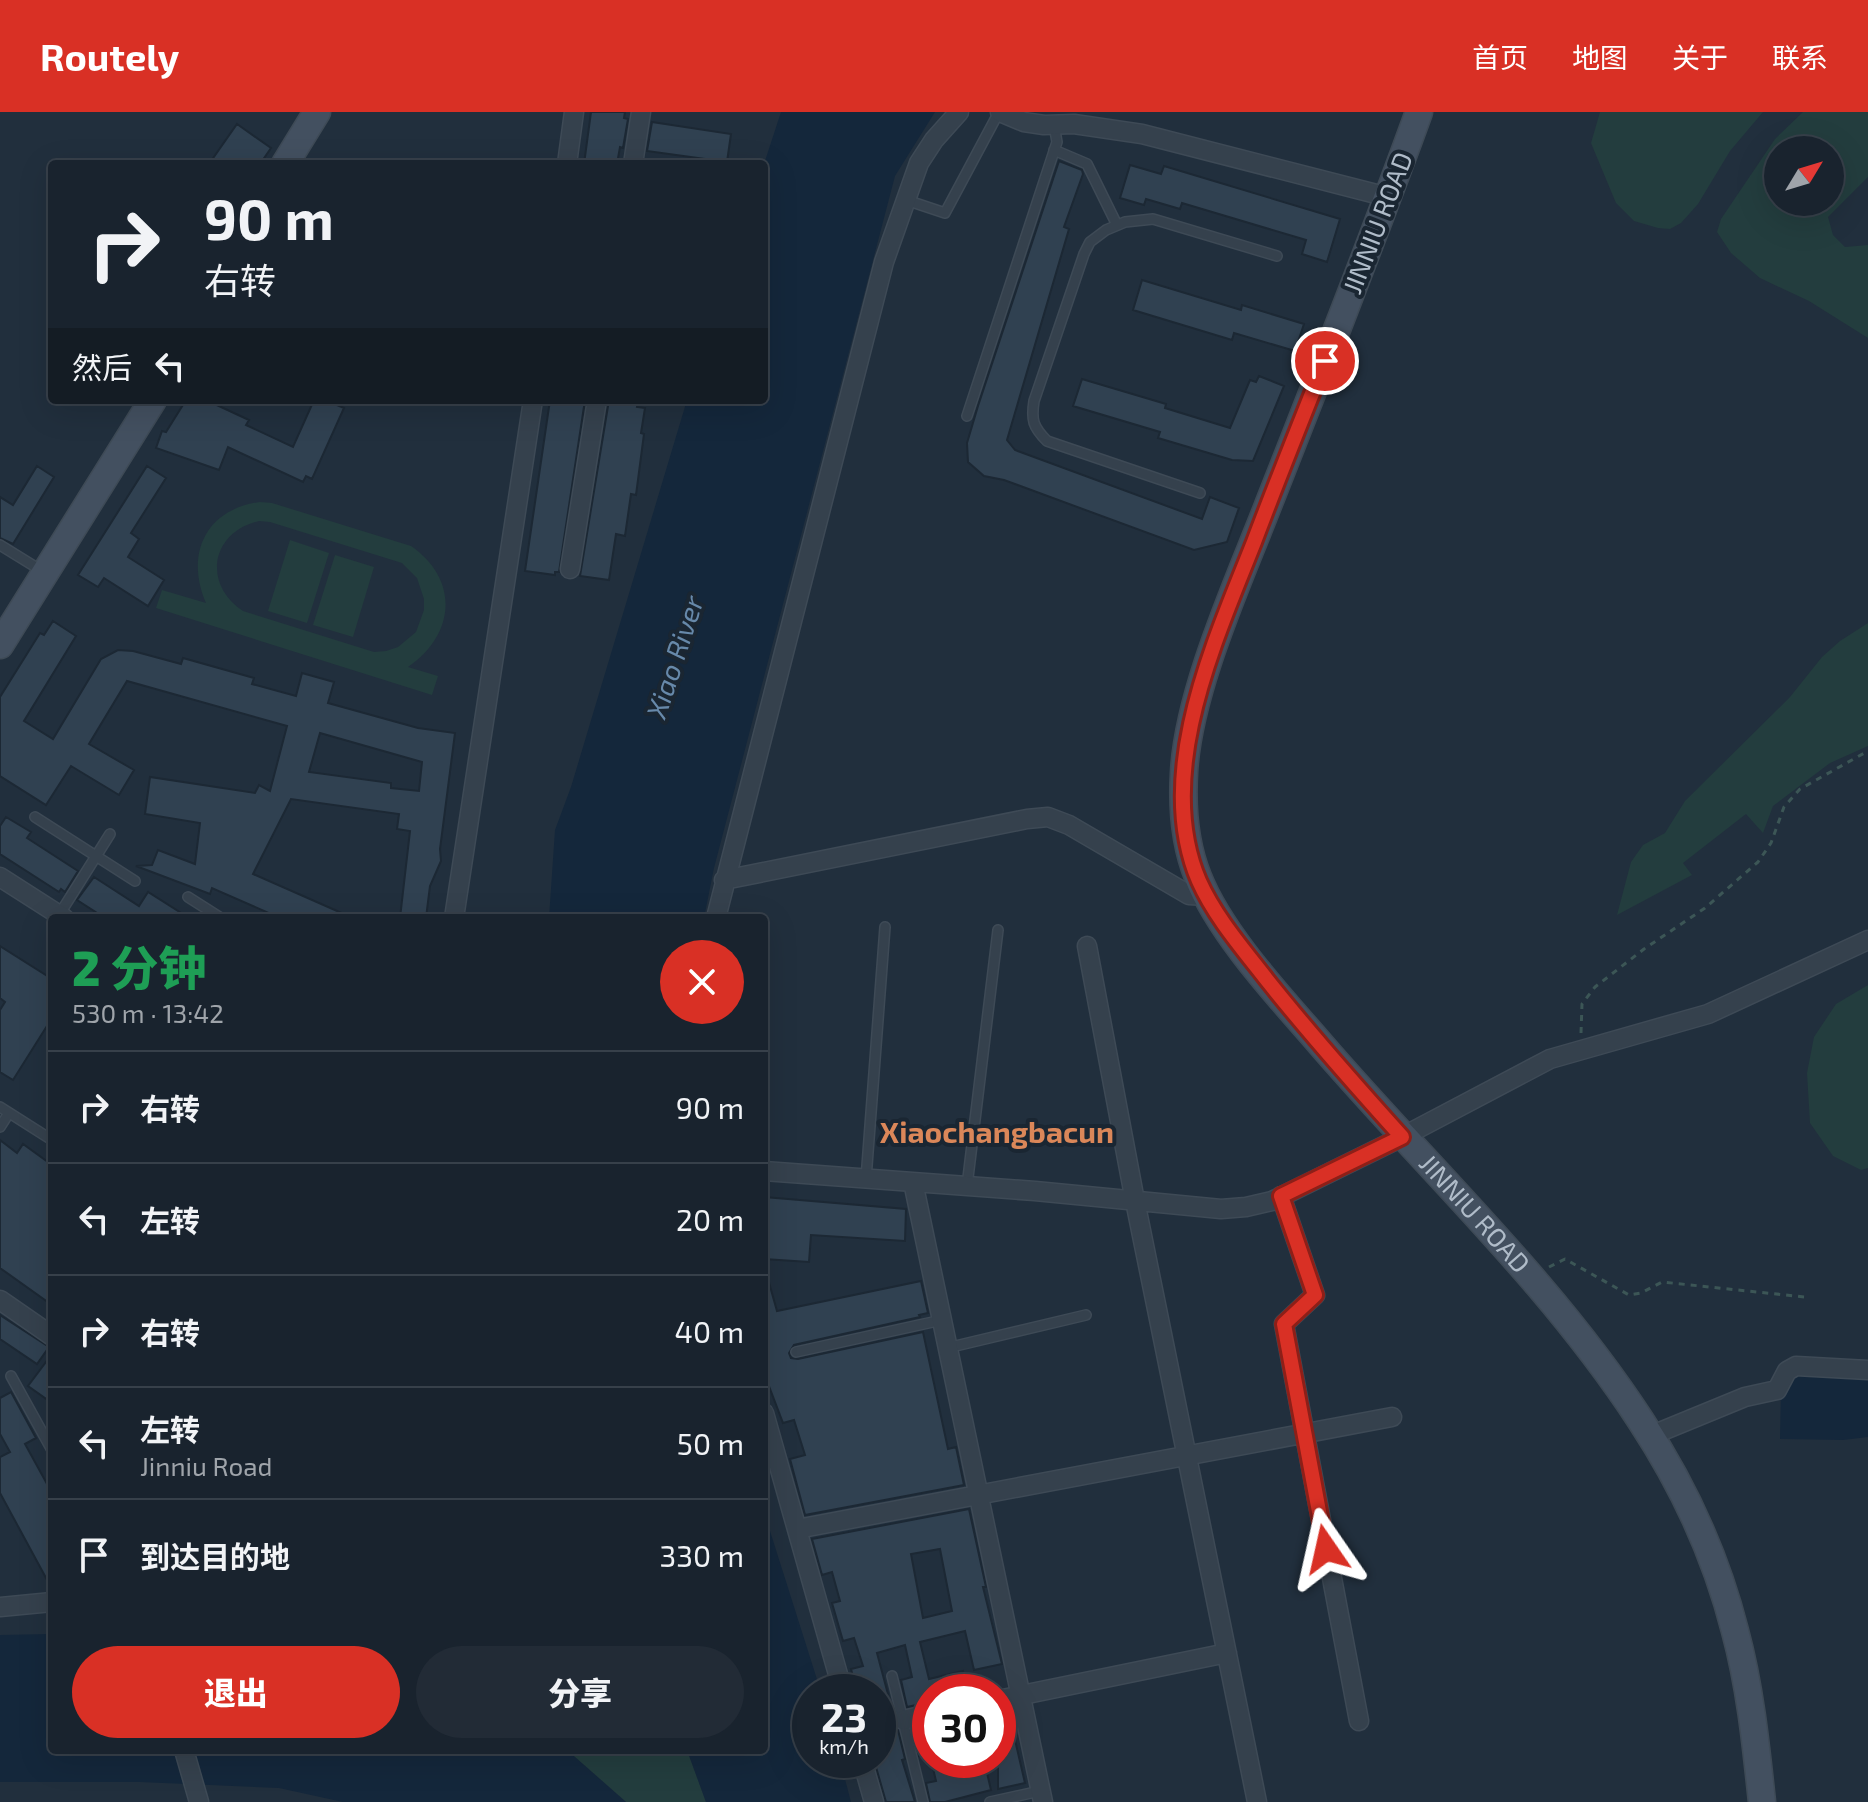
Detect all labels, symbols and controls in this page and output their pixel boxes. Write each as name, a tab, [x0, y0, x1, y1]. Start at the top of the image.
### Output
text: Routely	[40, 33, 179, 79]
text: 首页	[1472, 40, 1528, 74]
text: 地图	[1572, 40, 1628, 74]
text: 关于	[1672, 40, 1728, 74]
text: 联系	[1772, 40, 1828, 74]
north arrow	[1764, 136, 1844, 216]
map controls	[1764, 136, 1844, 216]
street label: JINNIU ROAD	[1335, 147, 1418, 298]
text: 90 m	[204, 184, 334, 251]
icon: right	[72, 192, 176, 296]
text: 右转	[204, 258, 276, 301]
pin	[1291, 327, 1359, 395]
icon: arrive	[1303, 339, 1347, 383]
icon: left	[148, 344, 192, 388]
text: 然后	[72, 349, 132, 385]
water label: Xiao River	[638, 590, 710, 723]
text: 2 分钟	[72, 938, 207, 996]
button: close	[660, 940, 744, 1024]
text: 530 m · 13:42	[72, 997, 224, 1028]
icon: right	[72, 1085, 116, 1129]
text: 90 m	[676, 1089, 744, 1125]
text: 右转	[140, 1090, 200, 1126]
district label: Xiaochangbacun	[880, 1113, 1114, 1149]
street label: JINNIU ROAD	[1414, 1147, 1537, 1278]
icon: left	[72, 1197, 116, 1241]
text: 20 m	[676, 1201, 744, 1237]
text: 左转	[140, 1202, 200, 1238]
icon: right	[72, 1309, 116, 1353]
text: 40 m	[674, 1313, 744, 1349]
text: 右转	[140, 1314, 200, 1350]
text: 左转	[140, 1411, 200, 1447]
icon: left	[72, 1421, 116, 1465]
text: 50 m	[677, 1425, 744, 1461]
text: Jinniu Road	[140, 1450, 272, 1481]
position arrow	[1284, 1507, 1368, 1591]
icon: arrive	[72, 1533, 116, 1577]
text: 330 m	[660, 1537, 744, 1573]
text: 到达目的地	[140, 1538, 290, 1574]
button: 退出	[72, 1646, 400, 1738]
button: 分享	[416, 1646, 744, 1738]
speed limit sign: 30	[912, 1674, 1016, 1778]
text: 23	[821, 1692, 867, 1740]
text: km/h	[819, 1734, 869, 1758]

